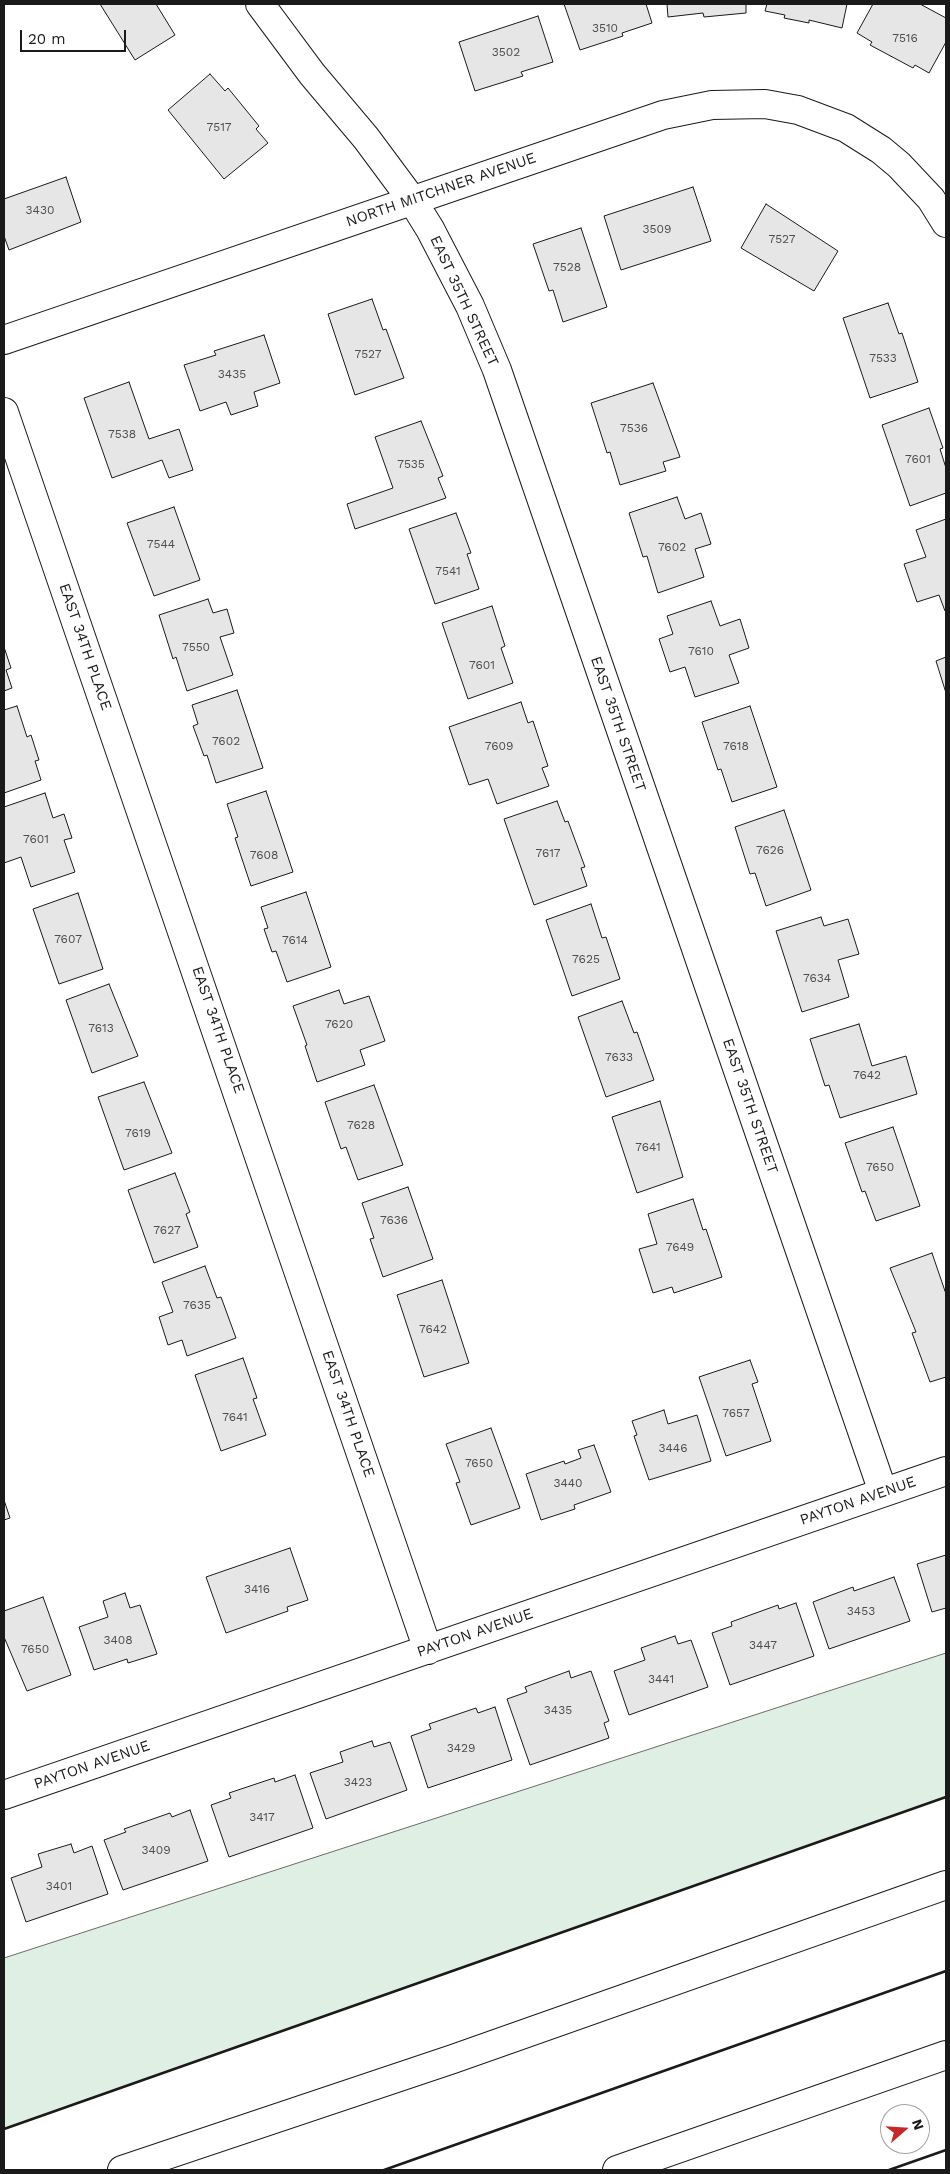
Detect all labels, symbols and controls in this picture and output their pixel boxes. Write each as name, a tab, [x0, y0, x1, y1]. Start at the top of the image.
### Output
scale bar	[22, 20, 129, 52]
house number: 3510	[592, 21, 618, 35]
text: 20 m	[28, 30, 66, 48]
house number: 7516	[892, 31, 918, 45]
house number: 3502	[492, 45, 520, 59]
house number: 7517	[206, 120, 232, 134]
street label: NORTH MITCHNER AVENUE	[344, 149, 538, 231]
house number: 3430	[26, 203, 54, 217]
house number: 3509	[643, 222, 671, 236]
house number: 7527	[768, 232, 796, 246]
street label: EAST 35TH STREET	[426, 233, 502, 369]
house number: 7528	[553, 260, 581, 274]
house number: 7527	[354, 347, 382, 361]
house number: 7533	[869, 351, 897, 365]
house number: 3435	[218, 367, 246, 381]
house number: 7536	[620, 421, 648, 435]
house number: 7538	[108, 427, 136, 441]
house number: 7601	[905, 452, 931, 466]
house number: 7535	[397, 457, 425, 471]
house number: 7544	[147, 537, 175, 551]
house number: 7602	[658, 540, 686, 554]
house number: 7541	[435, 564, 461, 578]
street label: EAST 34TH PLACE	[55, 581, 115, 713]
house number: 7550	[182, 640, 210, 654]
house number: 7610	[688, 644, 714, 658]
street label: EAST 35TH STREET	[586, 654, 650, 794]
house number: 7601	[469, 658, 495, 672]
house number: 7602	[212, 734, 240, 748]
house number: 7609	[485, 739, 513, 753]
house number: 7618	[723, 739, 749, 753]
house number: 7601	[23, 832, 49, 846]
house number: 7626	[756, 843, 784, 857]
house number: 7617	[535, 846, 561, 860]
house number: 7608	[250, 848, 278, 862]
house number: 7607	[54, 932, 82, 946]
house number: 7614	[282, 933, 308, 947]
house number: 7625	[572, 952, 600, 966]
street label: EAST 34TH PLACE	[188, 964, 248, 1096]
house number: 7634	[803, 971, 831, 985]
house number: 7620	[325, 1017, 353, 1031]
house number: 7613	[88, 1021, 114, 1035]
street label: EAST 35TH STREET	[718, 1036, 782, 1176]
house number: 7633	[605, 1050, 633, 1064]
house number: 7642	[853, 1068, 881, 1082]
house number: 7628	[347, 1118, 375, 1132]
house number: 7619	[125, 1126, 151, 1140]
house number: 7641	[635, 1140, 661, 1154]
house number: 7650	[866, 1160, 894, 1174]
house number: 7636	[380, 1213, 408, 1227]
house number: 7627	[153, 1223, 181, 1237]
house number: 7649	[666, 1240, 694, 1254]
house number: 7635	[183, 1298, 211, 1312]
house number: 7642	[419, 1322, 447, 1336]
street label: EAST 34TH PLACE	[318, 1348, 378, 1480]
house number: 7657	[722, 1406, 750, 1420]
house number: 7641	[222, 1410, 248, 1424]
house number: 3446	[659, 1441, 687, 1455]
house number: 7650	[465, 1456, 493, 1470]
street label: PAYTON AVENUE	[798, 1473, 918, 1529]
house number: 3440	[553, 1476, 583, 1490]
house number: 3416	[244, 1582, 270, 1596]
house number: 3453	[847, 1604, 875, 1618]
street label: PAYTON AVENUE	[415, 1605, 535, 1661]
house number: 3408	[103, 1633, 133, 1647]
house number: 3447	[749, 1638, 777, 1652]
house number: 7650	[21, 1642, 49, 1656]
house number: 3441	[648, 1672, 674, 1686]
house number: 3435	[544, 1703, 572, 1717]
street label: PAYTON AVENUE	[32, 1737, 152, 1793]
house number: 3429	[447, 1741, 475, 1755]
house number: 3423	[344, 1775, 372, 1789]
house number: 3417	[249, 1810, 275, 1824]
house number: 3409	[141, 1843, 171, 1857]
house number: 3401	[46, 1879, 72, 1893]
north arrow	[880, 2104, 930, 2154]
text: N	[909, 2117, 927, 2132]

